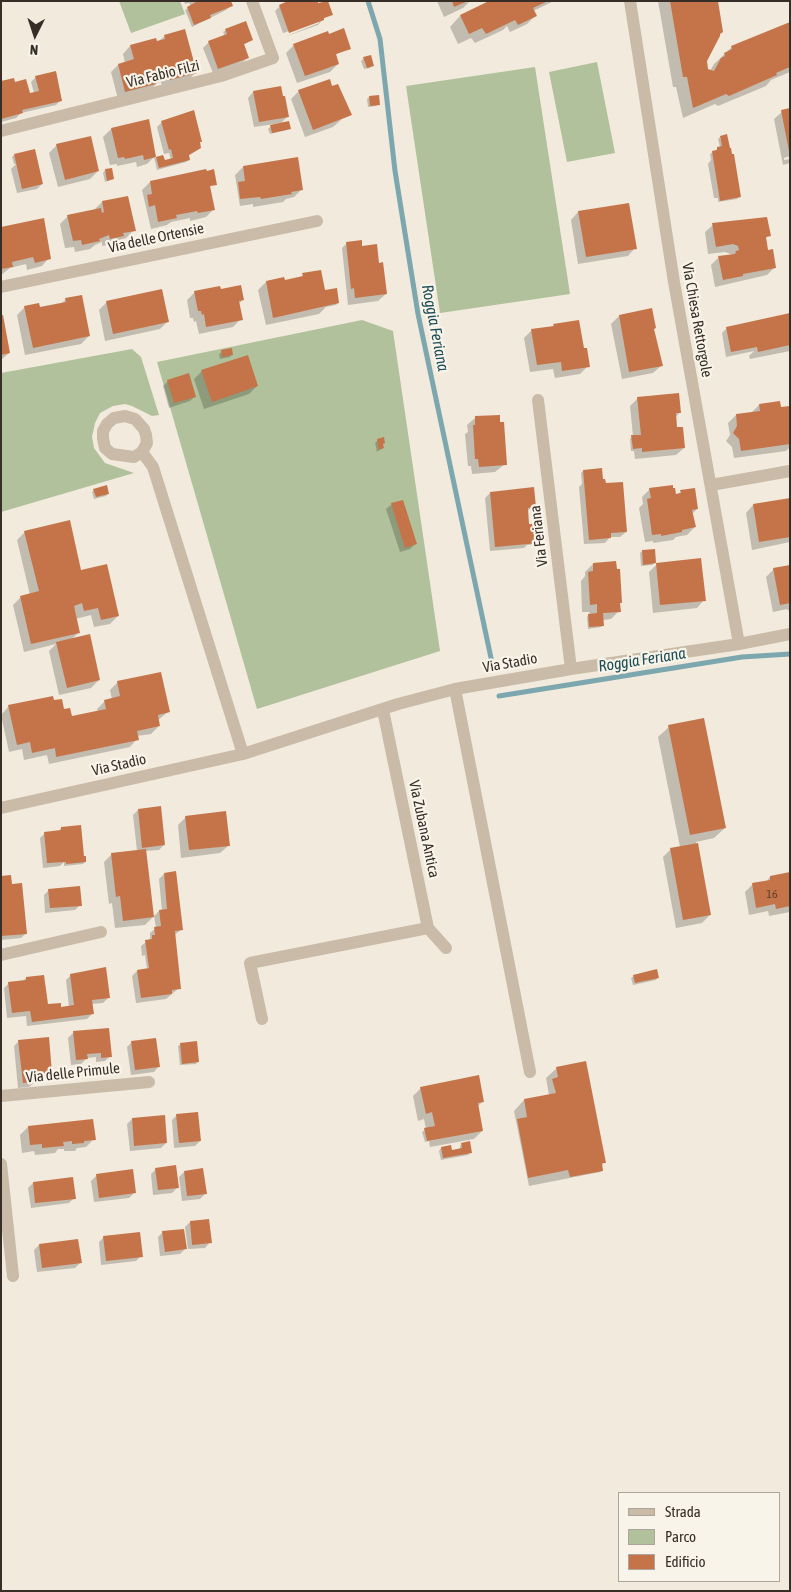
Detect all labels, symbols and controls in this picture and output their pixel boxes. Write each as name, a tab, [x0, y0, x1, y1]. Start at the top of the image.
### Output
north arrow	[10, 10, 60, 60]
text: N	[29, 42, 39, 58]
street label: Via Fabio Filzi	[125, 56, 201, 92]
street label: Via delle Ortensie	[107, 219, 205, 257]
street label: Via Chiesa Rettorgole	[678, 261, 716, 379]
water label: Roggia Feriana	[417, 283, 453, 373]
street label: Via Feriana	[526, 504, 552, 568]
water label: Roggia Feriana	[597, 644, 687, 676]
street label: Via Stadio	[481, 649, 539, 677]
street label: Via Stadio	[90, 750, 148, 780]
street label: Via Zubana Antica	[405, 779, 443, 879]
house number: 16	[766, 887, 778, 901]
street label: Via delle Primule	[25, 1059, 121, 1087]
legend	[618, 1492, 781, 1582]
text: Strada	[665, 1503, 701, 1520]
text: Parco	[665, 1528, 696, 1545]
text: Edificio	[665, 1553, 706, 1570]

